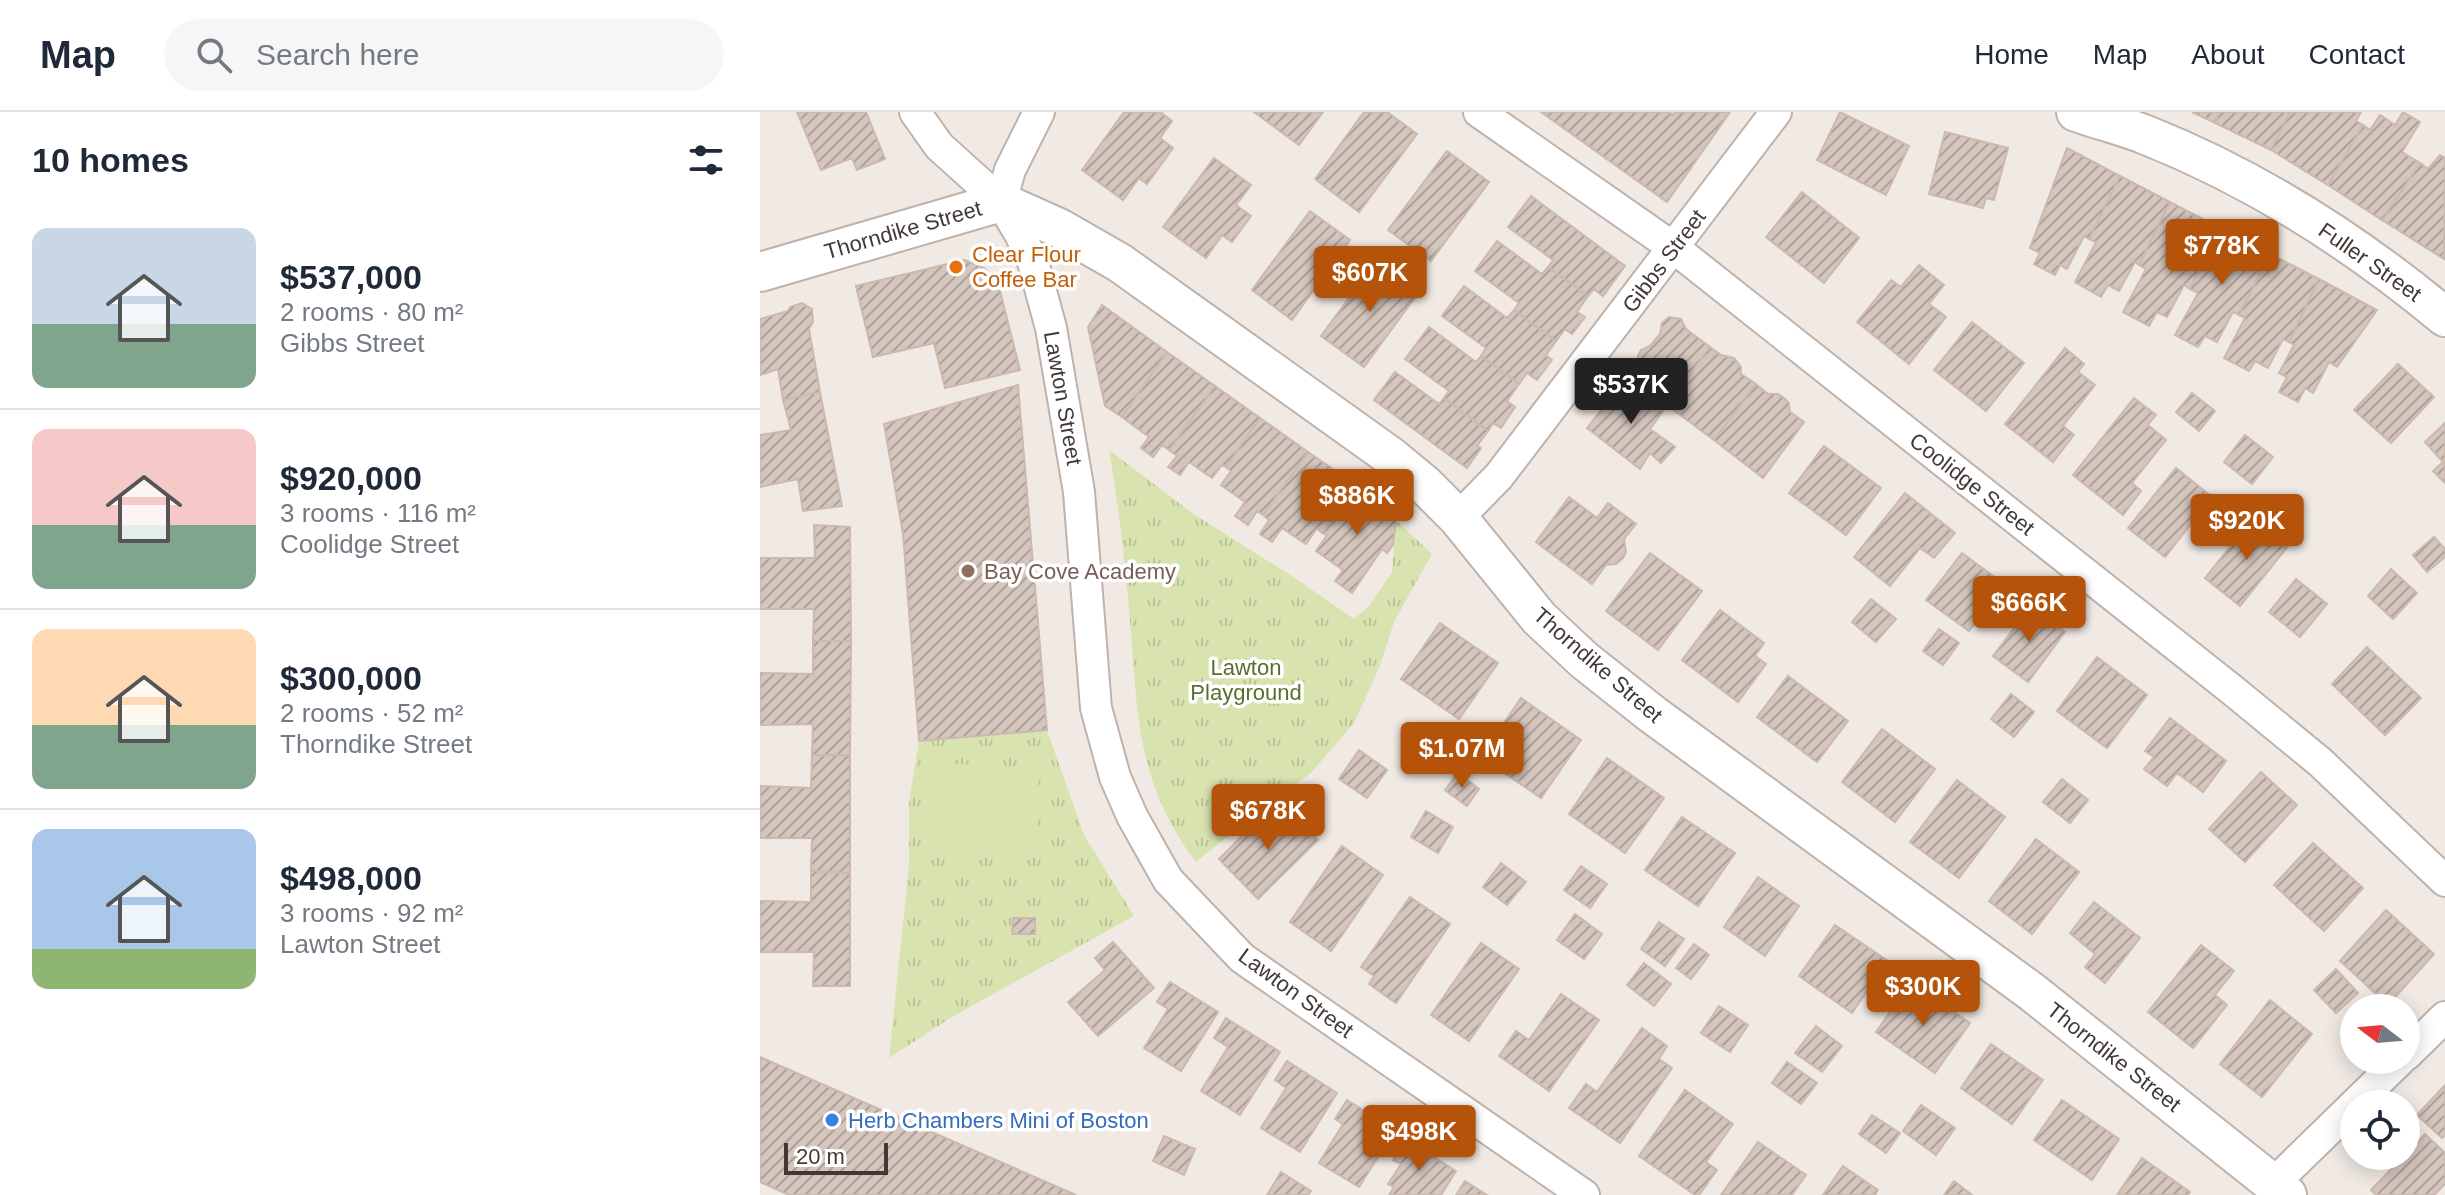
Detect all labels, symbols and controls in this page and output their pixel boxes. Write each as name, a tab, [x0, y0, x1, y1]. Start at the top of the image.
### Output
search box	[164, 19, 724, 91]
icon: search	[192, 33, 236, 77]
text: Map	[40, 34, 116, 76]
text: Search here	[256, 38, 419, 71]
text: Home	[1974, 39, 2049, 70]
text: Map	[2093, 39, 2147, 70]
text: About	[2191, 39, 2265, 70]
text: Contact	[2309, 39, 2405, 70]
icon: filters	[684, 138, 728, 182]
text: 10 homes	[32, 141, 189, 179]
street label: Thorndike Street	[821, 196, 985, 264]
street label: Gibbs Street	[1617, 205, 1711, 317]
street label: Fuller Street	[2314, 217, 2426, 307]
pin: $778K	[2166, 219, 2278, 287]
text: $778K	[2184, 230, 2260, 260]
place label: Clear Flour Coffee Bar	[972, 242, 1081, 292]
pin: $607K	[1314, 246, 1426, 314]
text: $607K	[1332, 257, 1408, 287]
text: $537,000	[280, 258, 422, 296]
marker: Clear Flour Coffee Bar	[947, 258, 965, 276]
icon: home	[96, 260, 192, 356]
text: 2 rooms · 80 m²	[280, 297, 464, 327]
text: Gibbs Street	[280, 328, 425, 358]
street label: Lawton Street	[1039, 329, 1087, 467]
pin: $537K	[1575, 358, 1687, 426]
text: $537K	[1593, 369, 1669, 399]
street label: Coolidge Street	[1905, 427, 2039, 541]
text: $920,000	[280, 459, 422, 497]
icon: home	[96, 461, 192, 557]
pin: $886K	[1301, 469, 1413, 537]
text: $886K	[1319, 480, 1395, 510]
pin: $920K	[2191, 494, 2303, 562]
text: 3 rooms · 116 m²	[280, 498, 476, 528]
text: $920K	[2209, 505, 2285, 535]
text: Coolidge Street	[280, 529, 459, 559]
place label: Bay Cove Academy	[984, 559, 1176, 584]
marker: Bay Cove Academy	[959, 562, 977, 580]
pin: $666K	[1973, 576, 2085, 644]
text: $666K	[1991, 587, 2067, 617]
street label: Thorndike Street	[1528, 602, 1668, 728]
park label: Lawton Playground	[1190, 655, 1302, 705]
text: $300,000	[280, 659, 422, 697]
icon: home	[96, 661, 192, 757]
text: 2 rooms · 52 m²	[280, 698, 464, 728]
pin: $1.07M	[1397, 722, 1527, 790]
text: Thorndike Street	[280, 729, 472, 759]
text: $1.07M	[1419, 733, 1505, 763]
pin: $678K	[1212, 784, 1324, 852]
text: $678K	[1230, 795, 1306, 825]
text: $498,000	[280, 859, 422, 897]
icon: home	[96, 861, 192, 957]
text: 3 rooms · 92 m²	[280, 898, 464, 928]
text: Lawton Street	[280, 929, 440, 959]
street label: Lawton Street	[1234, 943, 1358, 1043]
pin: $300K	[1867, 960, 1979, 1028]
text: $300K	[1885, 971, 1961, 1001]
north arrow	[2340, 994, 2420, 1074]
map controls	[2340, 994, 2420, 1170]
street label: Thorndike Street	[2042, 997, 2186, 1117]
button: locate	[2340, 1090, 2420, 1170]
pin: $498K	[1363, 1105, 1475, 1173]
place label: Herb Chambers Mini of Boston	[848, 1108, 1149, 1133]
marker: Herb Chambers Mini of Boston	[823, 1111, 841, 1129]
text: $498K	[1381, 1116, 1457, 1146]
scale bar	[784, 1139, 888, 1175]
text: 20 m	[796, 1144, 845, 1169]

